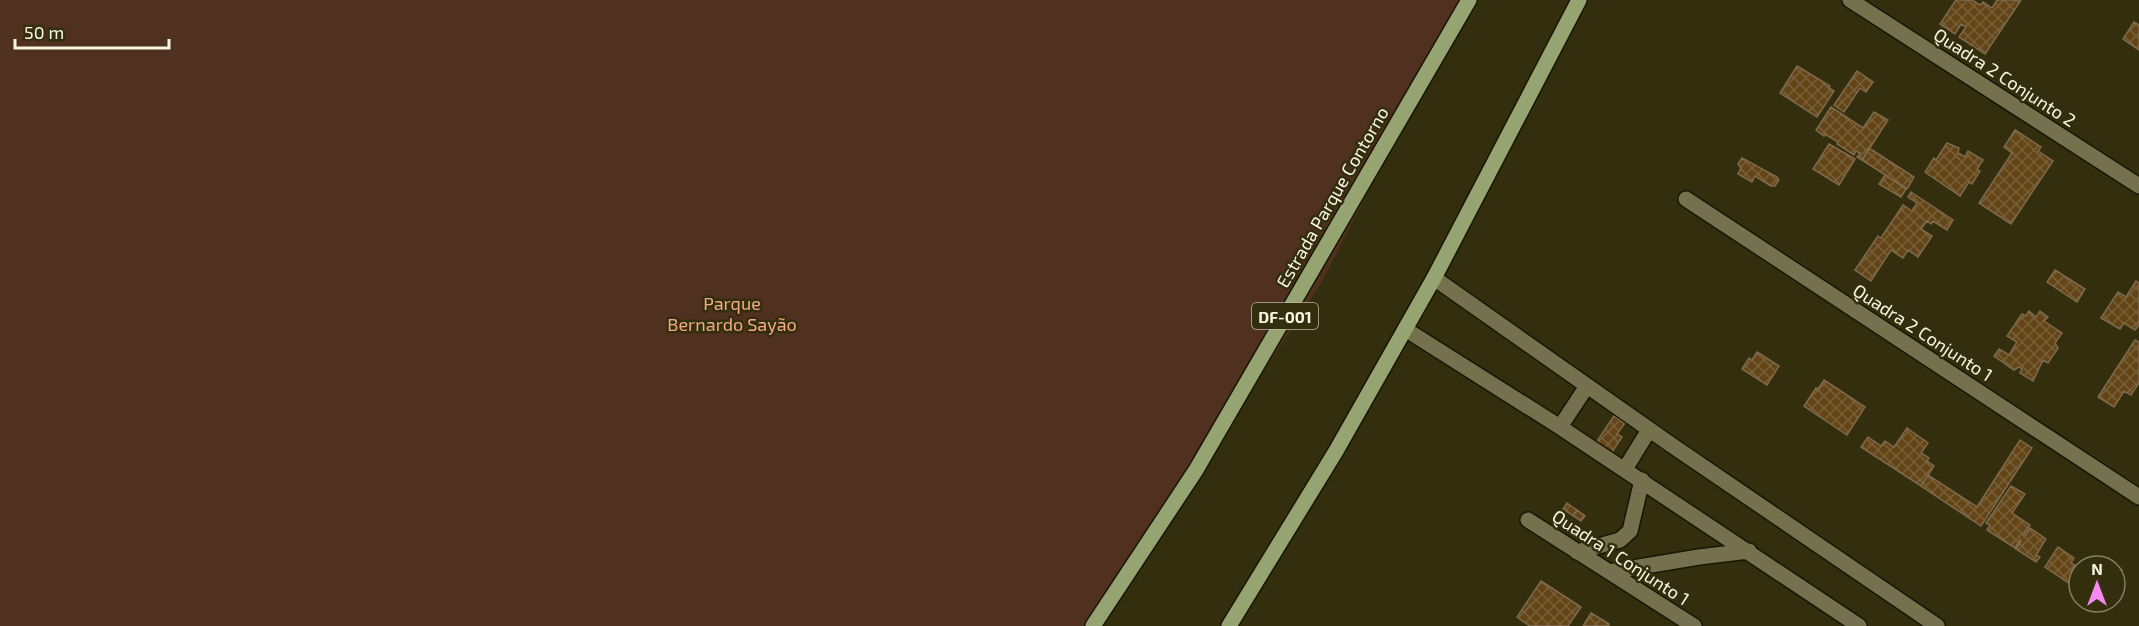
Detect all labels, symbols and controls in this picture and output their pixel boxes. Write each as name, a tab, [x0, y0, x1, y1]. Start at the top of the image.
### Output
scale bar	[15, 12, 170, 50]
text: 50 m	[24, 21, 64, 43]
street label: Quadra 2 Conjunto 2	[1930, 23, 2080, 131]
street label: Estrada Parque Contorno	[1271, 103, 1393, 291]
street label: Quadra 2 Conjunto 1	[1849, 279, 1997, 385]
park label: Parque Bernardo Sayão	[667, 292, 797, 335]
road number: DF-001	[1252, 303, 1318, 329]
street label: Quadra 1 Conjunto 1	[1548, 504, 1694, 610]
north arrow	[2067, 554, 2127, 614]
text: N	[2091, 559, 2103, 578]

